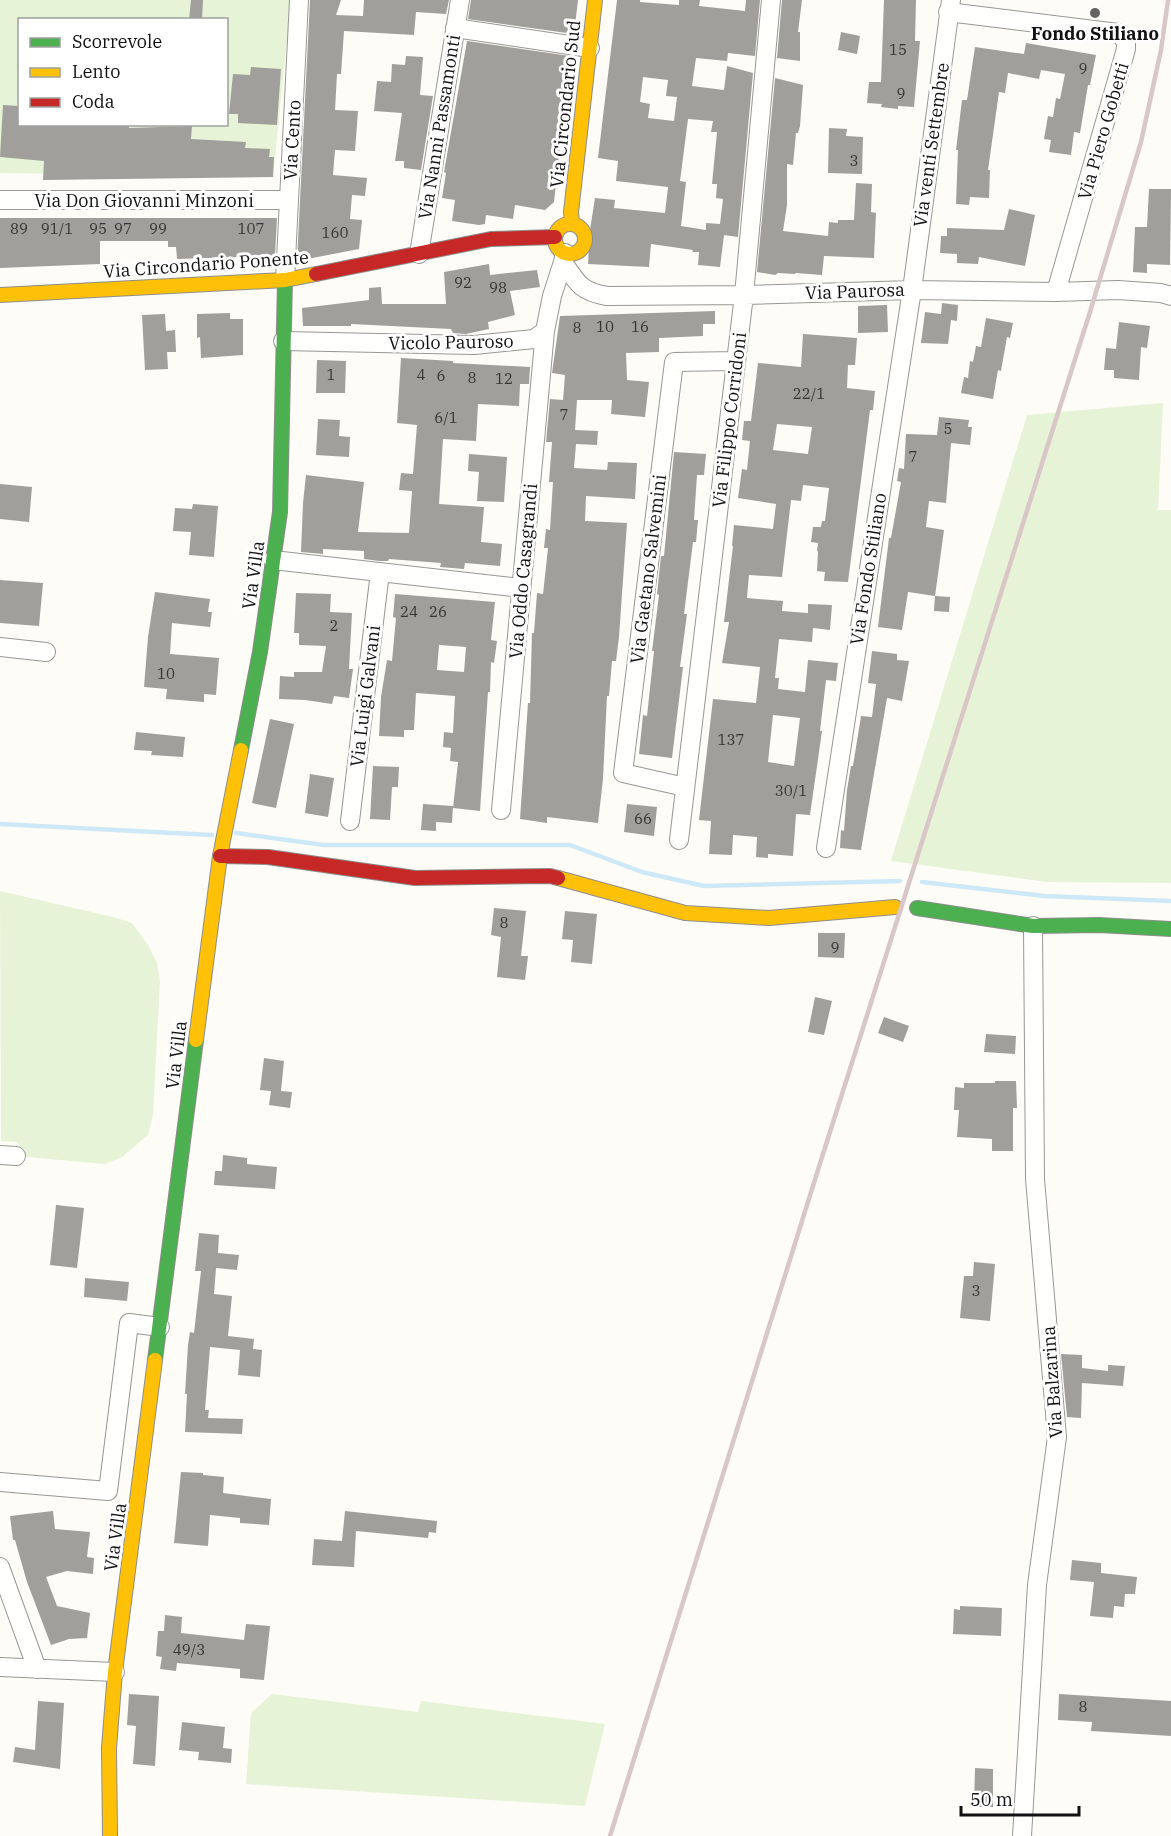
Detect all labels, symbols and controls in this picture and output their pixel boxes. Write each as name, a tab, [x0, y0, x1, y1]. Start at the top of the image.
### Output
marker: Fondo Stiliano	[1088, 6, 1102, 20]
legend	[18, 18, 228, 126]
street label: Via Circondario Sud	[545, 19, 585, 189]
place label: Fondo Stiliano	[1031, 22, 1159, 45]
text: Scorrevole	[72, 30, 162, 53]
street label: Via Nanni Passamonti	[413, 33, 465, 221]
house number: 15	[889, 40, 907, 59]
street label: Via Piero Gobetti	[1072, 59, 1134, 202]
house number: 9	[1078, 59, 1088, 78]
text: Lento	[72, 60, 120, 83]
street label: Via venti Settembre	[908, 61, 954, 229]
house number: 9	[896, 84, 906, 103]
text: Coda	[72, 90, 115, 113]
street label: Via Cento	[278, 99, 306, 181]
house number: 3	[849, 151, 859, 170]
street label: Via Don Giovanni Minzoni	[34, 189, 254, 212]
house number: 89	[10, 219, 28, 238]
house number: 91/1	[41, 219, 73, 238]
house number: 95	[89, 219, 107, 238]
house number: 97	[114, 219, 132, 238]
house number: 99	[149, 219, 167, 238]
house number: 107	[237, 219, 265, 238]
house number: 160	[321, 223, 349, 242]
street label: Via Circondario Ponente	[103, 245, 309, 283]
house number: 92	[454, 273, 472, 292]
house number: 98	[489, 278, 507, 297]
street label: Via Paurosa	[805, 278, 905, 304]
house number: 10	[596, 317, 614, 336]
house number: 16	[631, 317, 649, 336]
house number: 8	[572, 318, 582, 337]
street label: Vicolo Pauroso	[388, 329, 514, 355]
street label: Via Filippo Corridoni	[707, 330, 751, 509]
house number: 1	[326, 365, 336, 384]
house number: 4	[416, 365, 426, 384]
house number: 6	[436, 366, 446, 385]
house number: 8	[467, 368, 477, 387]
house number: 12	[495, 369, 513, 388]
house number: 22/1	[793, 384, 825, 403]
house number: 7	[559, 405, 569, 424]
house number: 6/1	[434, 408, 458, 427]
house number: 5	[943, 419, 953, 438]
house number: 7	[908, 447, 918, 466]
street label: Via Gaetano Salvemini	[625, 473, 671, 665]
street label: Via Oddo Casagrandi	[504, 482, 542, 660]
street label: Via Fondo Stiliano	[845, 491, 891, 647]
street label: Via Villa	[237, 539, 269, 611]
house number: 24	[400, 602, 418, 621]
house number: 26	[429, 602, 447, 621]
house number: 2	[329, 616, 339, 635]
street label: Via Luigi Galvani	[345, 623, 385, 768]
house number: 10	[157, 664, 175, 683]
house number: 137	[717, 730, 745, 749]
house number: 30/1	[775, 781, 807, 800]
house number: 66	[634, 809, 652, 828]
house number: 8	[499, 913, 509, 932]
house number: 9	[830, 938, 840, 957]
street label: Via Villa	[160, 1019, 192, 1091]
house number: 3	[971, 1281, 981, 1300]
street label: Via Balzarina	[1037, 1325, 1067, 1439]
street label: Via Villa	[99, 1501, 131, 1573]
house number: 49/3	[173, 1640, 205, 1659]
house number: 8	[1078, 1697, 1088, 1716]
scale bar	[961, 1779, 1080, 1817]
text: 50 m	[970, 1788, 1013, 1811]

